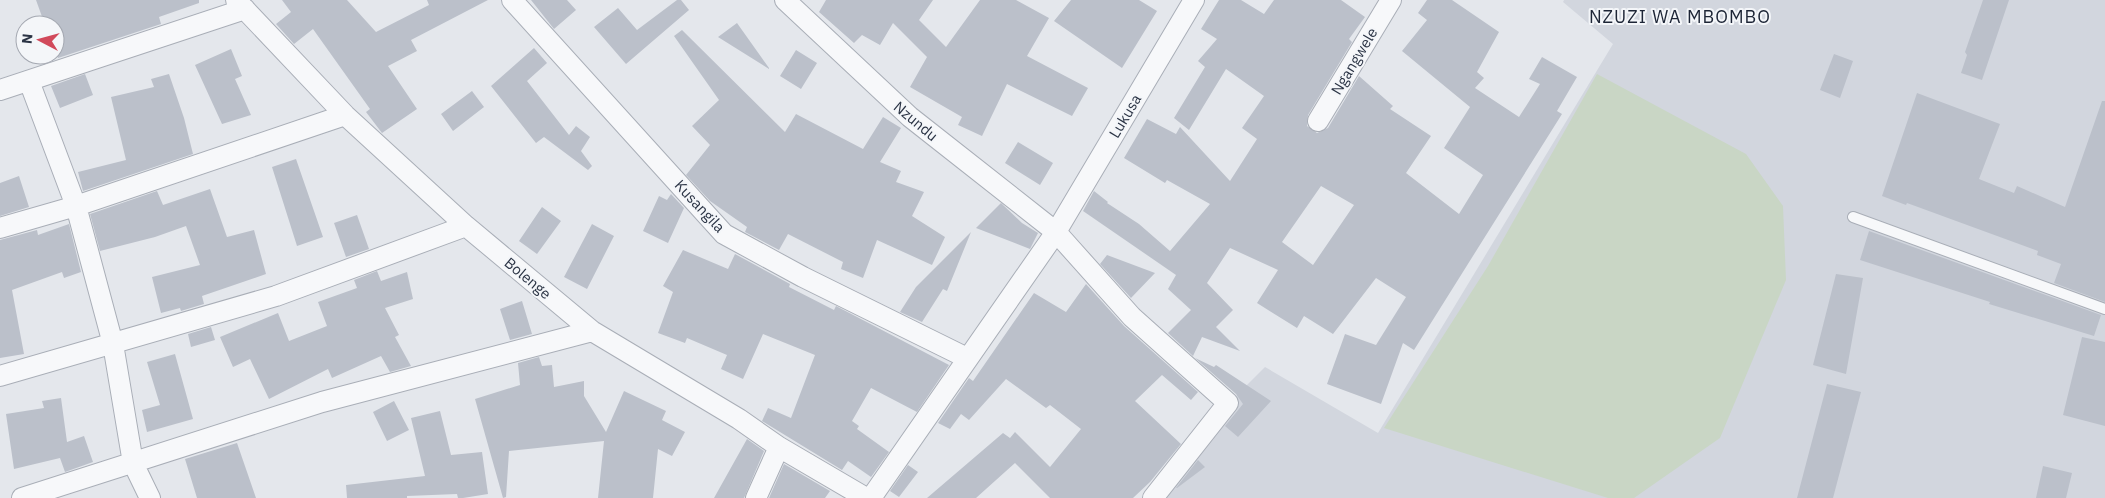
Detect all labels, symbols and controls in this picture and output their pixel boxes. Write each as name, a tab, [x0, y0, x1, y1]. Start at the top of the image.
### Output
district label: NZUZI WA MBOMBO	[1589, 5, 1771, 28]
north arrow	[15, 15, 65, 65]
street label: Ngangwele	[1327, 24, 1381, 98]
text: N	[18, 33, 37, 45]
street label: Lukusa	[1105, 91, 1145, 141]
street label: Nzundu	[890, 97, 942, 145]
street label: Kusangila	[671, 176, 729, 236]
street label: Bolenge	[501, 253, 555, 303]

